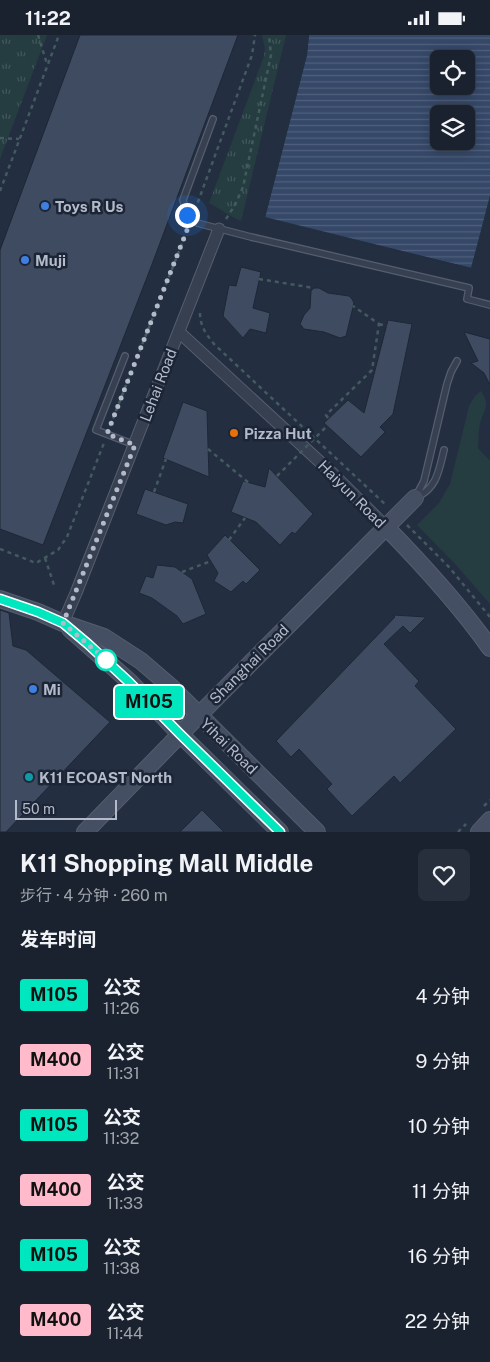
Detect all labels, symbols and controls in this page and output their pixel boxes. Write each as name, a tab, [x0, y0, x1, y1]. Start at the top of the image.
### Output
text: 11:22	[25, 7, 71, 29]
map controls	[430, 50, 475, 150]
button: locate	[430, 50, 475, 95]
button: layers	[430, 105, 475, 150]
place label: Toys R Us	[55, 198, 124, 215]
marker: Toys R Us	[39, 200, 51, 212]
your location	[175, 203, 200, 228]
place label: Muji	[35, 252, 66, 269]
marker: Muji	[19, 254, 31, 266]
street label: Lehai Road	[136, 346, 180, 424]
place label: Pizza Hut	[244, 425, 312, 442]
marker: Pizza Hut	[228, 427, 240, 439]
street label: Haiyun Road	[315, 457, 389, 531]
street label: Shanghai Road	[206, 621, 292, 707]
unlabelled marker	[95, 649, 117, 671]
place label: Mi	[43, 681, 61, 698]
marker: Mi	[27, 683, 39, 695]
line badge: M105	[114, 686, 184, 718]
text: M105	[125, 691, 173, 712]
street label: Yihai Road	[197, 715, 261, 777]
place label: K11 ECOAST North	[39, 769, 172, 786]
marker: K11 ECOAST North	[23, 771, 35, 783]
scale bar	[15, 797, 118, 820]
text: 50 m	[22, 801, 55, 817]
text: K11 Shopping Mall Middle	[20, 849, 313, 877]
button: heart	[418, 849, 470, 901]
text: 步行 · 4 分钟 · 260 m	[20, 886, 168, 905]
text: 发车时间	[20, 928, 96, 950]
text: 公交	[103, 976, 141, 998]
text: M105	[30, 984, 78, 1005]
text: 4 分钟	[415, 985, 470, 1007]
text: 11:26	[103, 999, 139, 1018]
text: 公交	[106, 1041, 145, 1063]
text: M400	[30, 1049, 81, 1070]
text: 9 分钟	[416, 1050, 470, 1072]
text: 11:31	[106, 1064, 140, 1083]
text: 公交	[103, 1106, 141, 1128]
text: M105	[30, 1114, 78, 1135]
text: 10 分钟	[408, 1115, 470, 1137]
text: 11:32	[103, 1129, 139, 1148]
text: 公交	[106, 1171, 145, 1193]
text: M400	[30, 1179, 81, 1200]
text: 11 分钟	[412, 1180, 470, 1202]
text: 11:33	[106, 1194, 143, 1213]
text: 公交	[103, 1236, 141, 1258]
text: M105	[30, 1244, 78, 1265]
text: 16 分钟	[408, 1245, 470, 1267]
text: 11:38	[103, 1259, 140, 1278]
text: 公交	[106, 1301, 145, 1323]
text: M400	[30, 1309, 81, 1330]
text: 22 分钟	[405, 1310, 470, 1332]
text: 11:44	[106, 1324, 143, 1343]

